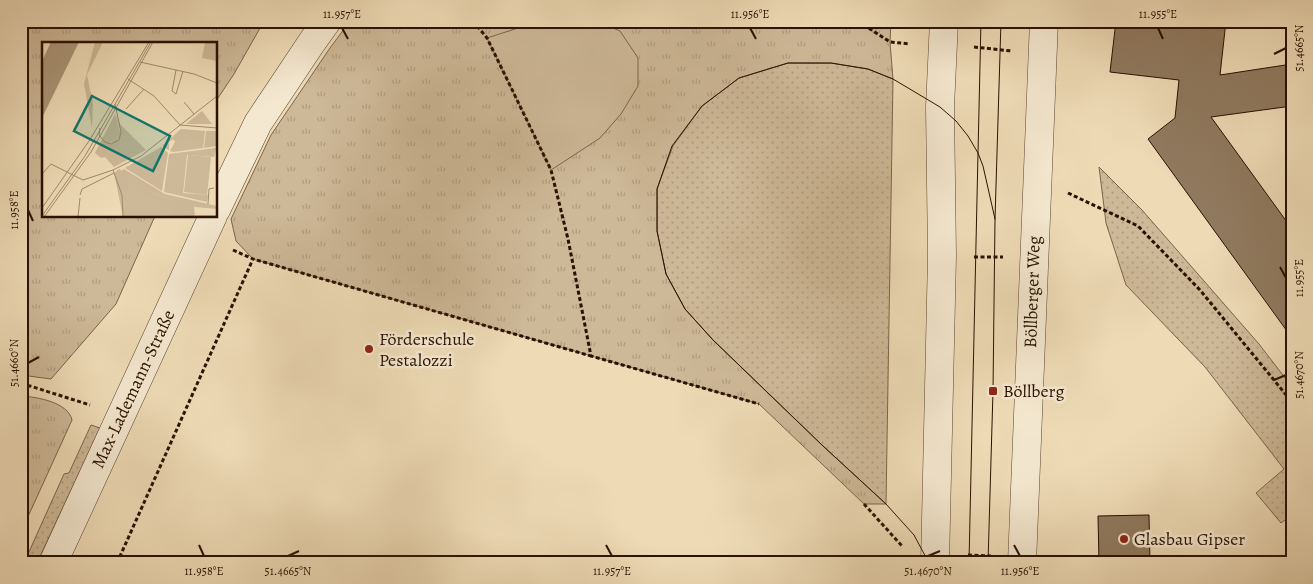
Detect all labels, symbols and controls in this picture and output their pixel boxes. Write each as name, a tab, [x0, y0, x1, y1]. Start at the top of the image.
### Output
text: 11.957°E	[323, 6, 361, 22]
text: 11.956°E	[731, 6, 769, 22]
text: 11.955°E	[1139, 6, 1177, 22]
text: 51.4665°N	[1291, 24, 1307, 71]
inset map	[42, 42, 218, 218]
text: 11.958°E	[6, 190, 22, 230]
street label: Böllberger Weg	[1018, 235, 1046, 349]
text: 11.955°E	[1291, 259, 1307, 297]
street label: Max-Lademann-Straße	[86, 306, 180, 472]
place label: Förderschule Pestalozzi	[379, 327, 474, 372]
text: 51.4660°N	[6, 339, 22, 387]
marker: Förderschule Pestalozzi	[363, 343, 375, 355]
text: 51.4670°N	[1291, 351, 1307, 399]
place label: Böllberg	[1003, 379, 1064, 403]
marker: Böllberg	[987, 385, 999, 397]
place label: Glasbau Gipser	[1134, 527, 1245, 551]
marker: Glasbau Gipser	[1118, 533, 1130, 545]
text: 11.958°E	[184, 563, 224, 579]
text: 51.4665°N	[265, 563, 312, 579]
text: 11.957°E	[593, 563, 631, 579]
text: 51.4670°N	[904, 563, 952, 579]
text: 11.956°E	[1001, 563, 1039, 579]

